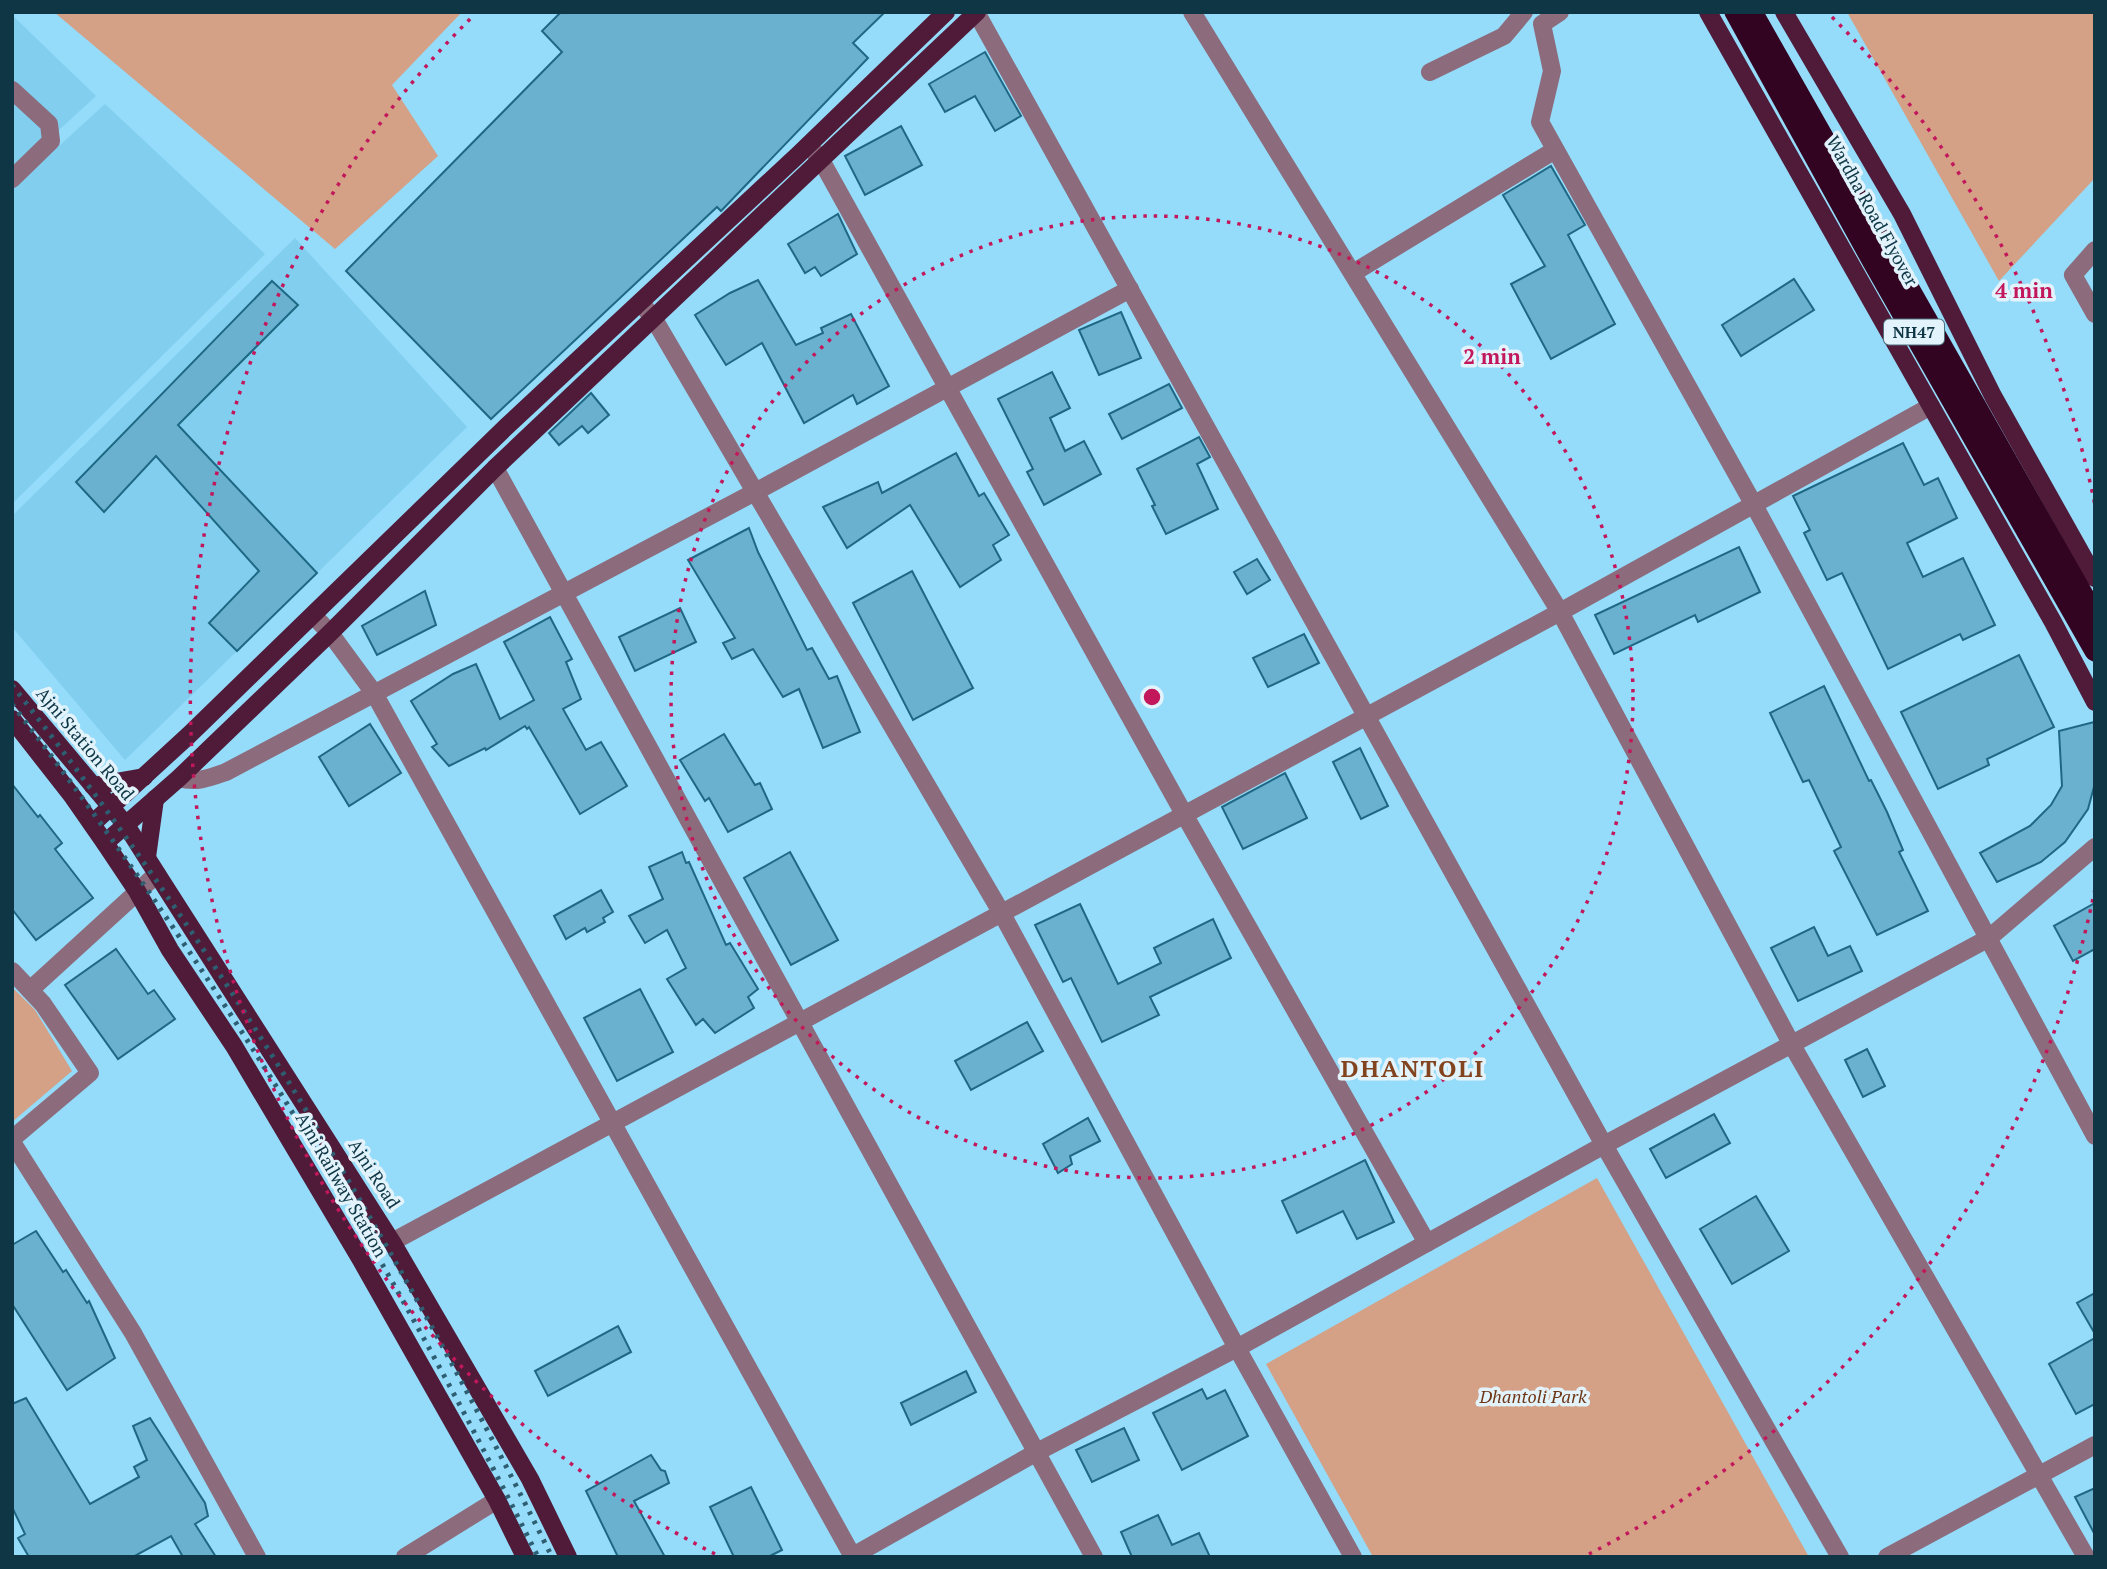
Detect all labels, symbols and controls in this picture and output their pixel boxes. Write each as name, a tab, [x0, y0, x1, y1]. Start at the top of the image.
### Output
street label: Wardha Road Flyover	[1822, 131, 1924, 290]
text: 4 min	[1995, 276, 2053, 304]
road number: NH47	[1884, 320, 1944, 344]
text: 2 min	[1463, 342, 1521, 370]
street label: Ajni Station Road	[31, 682, 140, 805]
centre of rings	[1140, 685, 1164, 709]
district label: DHANTOLI	[1341, 1052, 1485, 1084]
street label: Ajni Railway Station	[291, 1108, 393, 1261]
street label: Ajni Road	[343, 1134, 406, 1213]
park label: Dhantoli Park	[1478, 1384, 1587, 1408]

